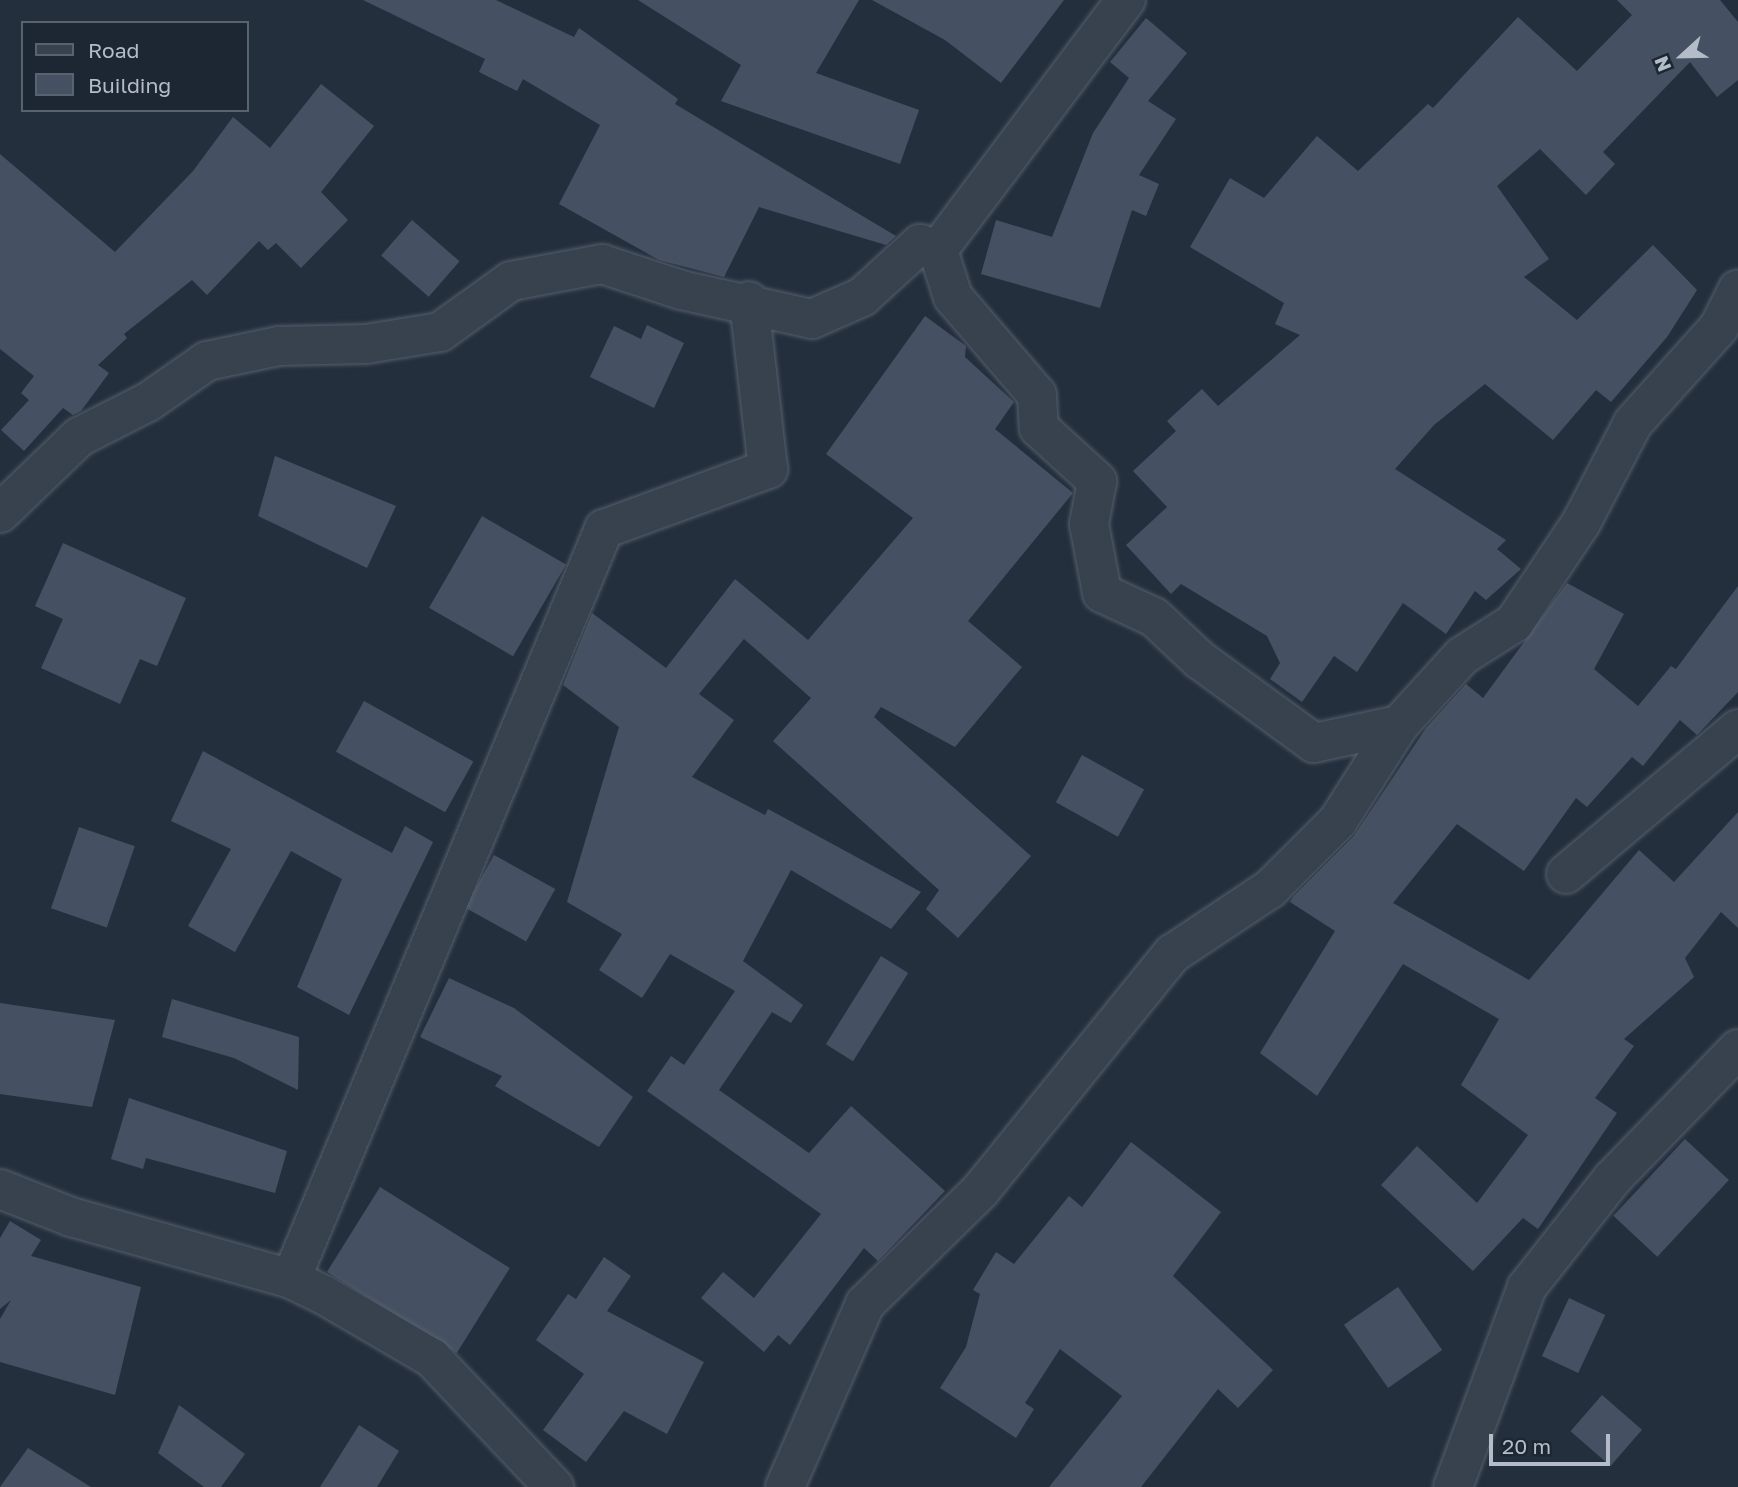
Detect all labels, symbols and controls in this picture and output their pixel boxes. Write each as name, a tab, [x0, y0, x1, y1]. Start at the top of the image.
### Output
legend	[21, 21, 248, 112]
north arrow	[1647, 21, 1717, 91]
text: Road	[88, 37, 139, 63]
text: N	[1649, 53, 1675, 75]
text: Building	[88, 72, 171, 98]
scale bar	[1493, 1420, 1614, 1464]
text: 20 m	[1502, 1433, 1551, 1459]

